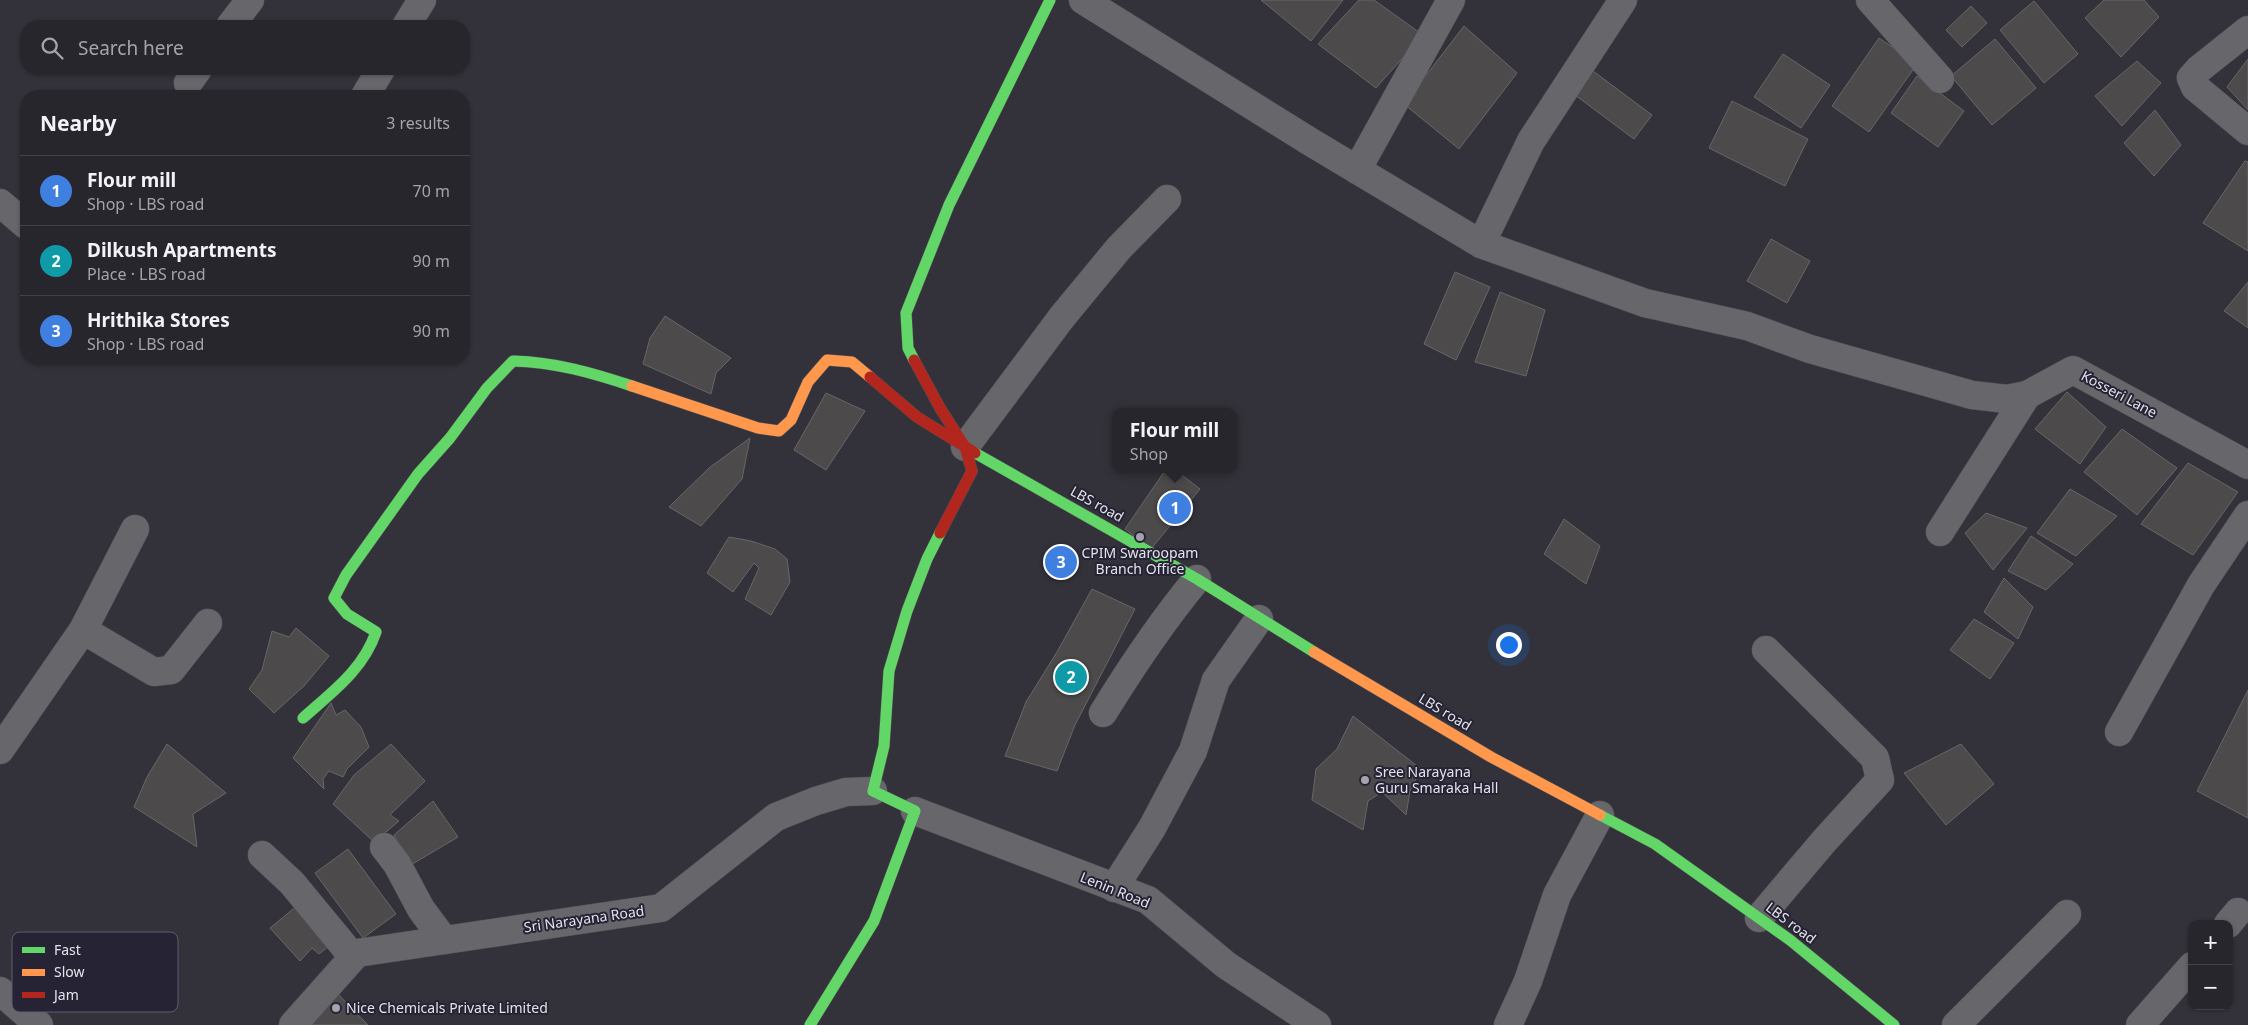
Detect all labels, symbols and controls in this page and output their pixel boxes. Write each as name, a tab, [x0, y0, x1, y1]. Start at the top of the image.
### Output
search box	[20, 20, 470, 75]
icon: search	[38, 34, 66, 62]
text: Search here	[78, 35, 184, 61]
text: Nearby	[40, 109, 116, 137]
text: 3 results	[386, 112, 450, 134]
text: Flour mill	[87, 167, 176, 193]
text: 1	[51, 180, 61, 202]
text: 70 m	[413, 180, 450, 202]
text: Shop · LBS road	[87, 193, 204, 215]
text: Dilkush Apartments	[87, 237, 277, 263]
text: 2	[51, 250, 61, 272]
text: 90 m	[413, 250, 450, 272]
text: Place · LBS road	[87, 263, 206, 285]
text: Hrithika Stores	[87, 307, 230, 333]
text: 3	[51, 320, 61, 342]
text: 90 m	[413, 320, 450, 342]
text: Shop · LBS road	[87, 333, 204, 355]
street label: Kosseri Lane	[2078, 366, 2161, 422]
popup	[1112, 408, 1237, 473]
text: Flour mill	[1130, 417, 1219, 443]
text: Shop	[1130, 443, 1168, 465]
street label: LBS road	[1067, 481, 1127, 526]
pin: 1	[1159, 489, 1191, 527]
marker: CPIM Swaroopam Branch Office	[1134, 531, 1146, 543]
pin: 3	[1045, 543, 1077, 581]
place label: CPIM Swaroopam Branch Office	[1082, 543, 1198, 578]
your location	[1496, 632, 1522, 658]
pin: 2	[1055, 658, 1087, 696]
street label: LBS road	[1415, 688, 1475, 735]
place label: Sree Narayana Guru Smaraka Hall	[1375, 762, 1498, 797]
marker: Sree Narayana Guru Smaraka Hall	[1359, 774, 1371, 786]
street label: Lenin Road	[1078, 867, 1153, 912]
street label: LBS road	[1762, 897, 1820, 948]
street label: Sri Narayana Road	[523, 901, 645, 936]
map controls	[2188, 920, 2233, 1010]
button: +	[2188, 920, 2233, 965]
legend	[12, 932, 178, 1012]
text: Fast	[54, 940, 81, 959]
text: Slow	[54, 962, 85, 981]
button: −	[2188, 965, 2233, 1010]
text: Jam	[52, 985, 79, 1004]
place label: Nice Chemicals Private Limited	[346, 998, 548, 1017]
marker: Nice Chemicals Private Limited	[330, 1002, 342, 1014]

